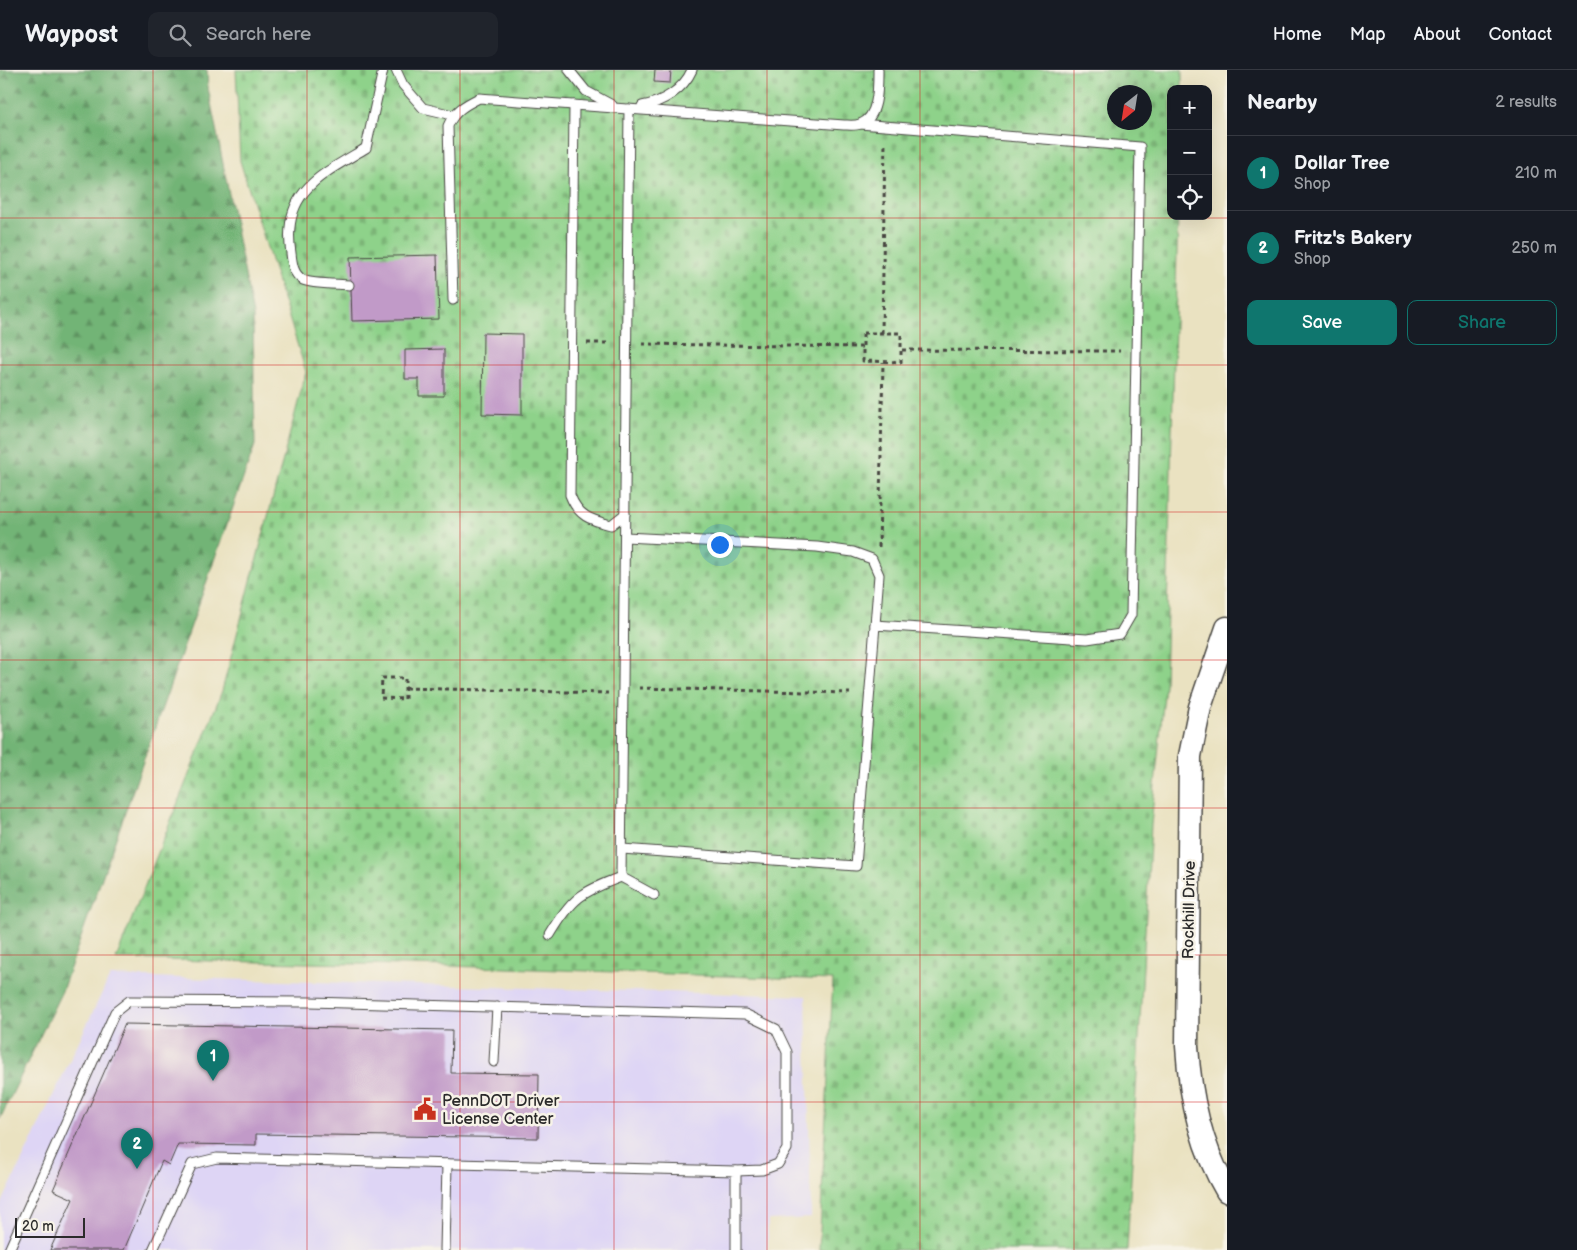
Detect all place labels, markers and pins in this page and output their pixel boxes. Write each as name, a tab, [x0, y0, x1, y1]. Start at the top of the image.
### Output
pin: 1	[197, 1040, 229, 1081]
place label: PennDOT Driver License Center	[442, 1092, 559, 1129]
public building icon: PennDOT Driver License Center	[412, 1096, 438, 1122]
pin: 2	[121, 1128, 153, 1169]

